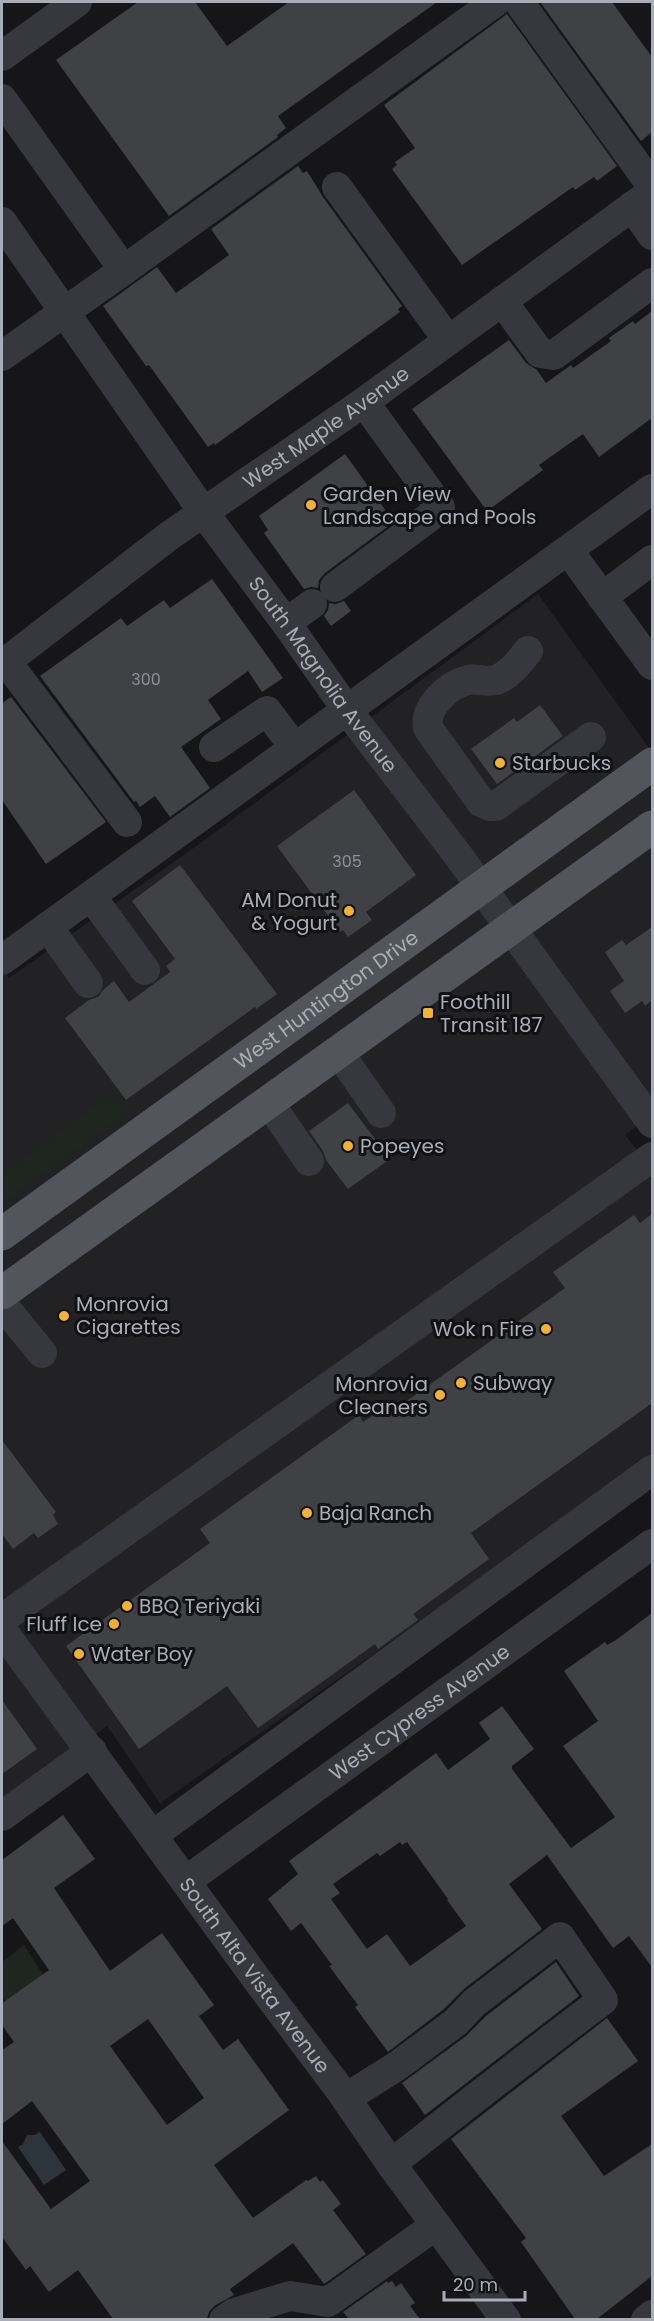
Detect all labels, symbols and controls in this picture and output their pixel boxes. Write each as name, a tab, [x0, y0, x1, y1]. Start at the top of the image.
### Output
street label: West Maple Avenue	[237, 359, 415, 495]
place label: Garden View Landscape and Pools	[323, 480, 537, 531]
marker: Garden View Landscape and Pools	[304, 498, 318, 512]
street label: South Magnolia Avenue	[242, 571, 404, 779]
house number: 300	[131, 668, 161, 691]
place label: Starbucks	[512, 749, 611, 777]
marker: Starbucks	[493, 756, 507, 770]
house number: 305	[332, 850, 362, 873]
place label: AM Donut & Yogurt	[241, 886, 337, 937]
marker: AM Donut & Yogurt	[342, 904, 356, 918]
street label: West Huntington Drive	[228, 923, 424, 1076]
place label: Foothill Transit 187	[440, 988, 543, 1039]
marker: Foothill Transit 187	[421, 1006, 435, 1020]
place label: Popeyes	[360, 1132, 444, 1160]
marker: Popeyes	[341, 1139, 355, 1153]
place label: Monrovia Cigarettes	[76, 1290, 181, 1341]
marker: Monrovia Cigarettes	[57, 1309, 71, 1323]
place label: Wok n Fire	[433, 1315, 534, 1343]
marker: Wok n Fire	[539, 1322, 553, 1336]
place label: Subway	[473, 1369, 552, 1397]
place label: Monrovia Cleaners	[335, 1370, 428, 1421]
marker: Subway	[454, 1376, 468, 1390]
marker: Monrovia Cleaners	[433, 1388, 447, 1402]
place label: Baja Ranch	[319, 1499, 432, 1527]
marker: Baja Ranch	[300, 1506, 314, 1520]
place label: BBQ Teriyaki	[139, 1592, 260, 1620]
marker: BBQ Teriyaki	[120, 1599, 134, 1613]
place label: Fluff Ice	[26, 1610, 102, 1638]
marker: Fluff Ice	[107, 1617, 121, 1631]
street label: West Cypress Avenue	[323, 1637, 515, 1787]
place label: Water Boy	[91, 1640, 193, 1668]
marker: Water Boy	[72, 1647, 86, 1661]
street label: South Alta Vista Avenue	[173, 1872, 337, 2079]
scale bar	[444, 2264, 525, 2302]
text: 20 m	[453, 2272, 498, 2297]

